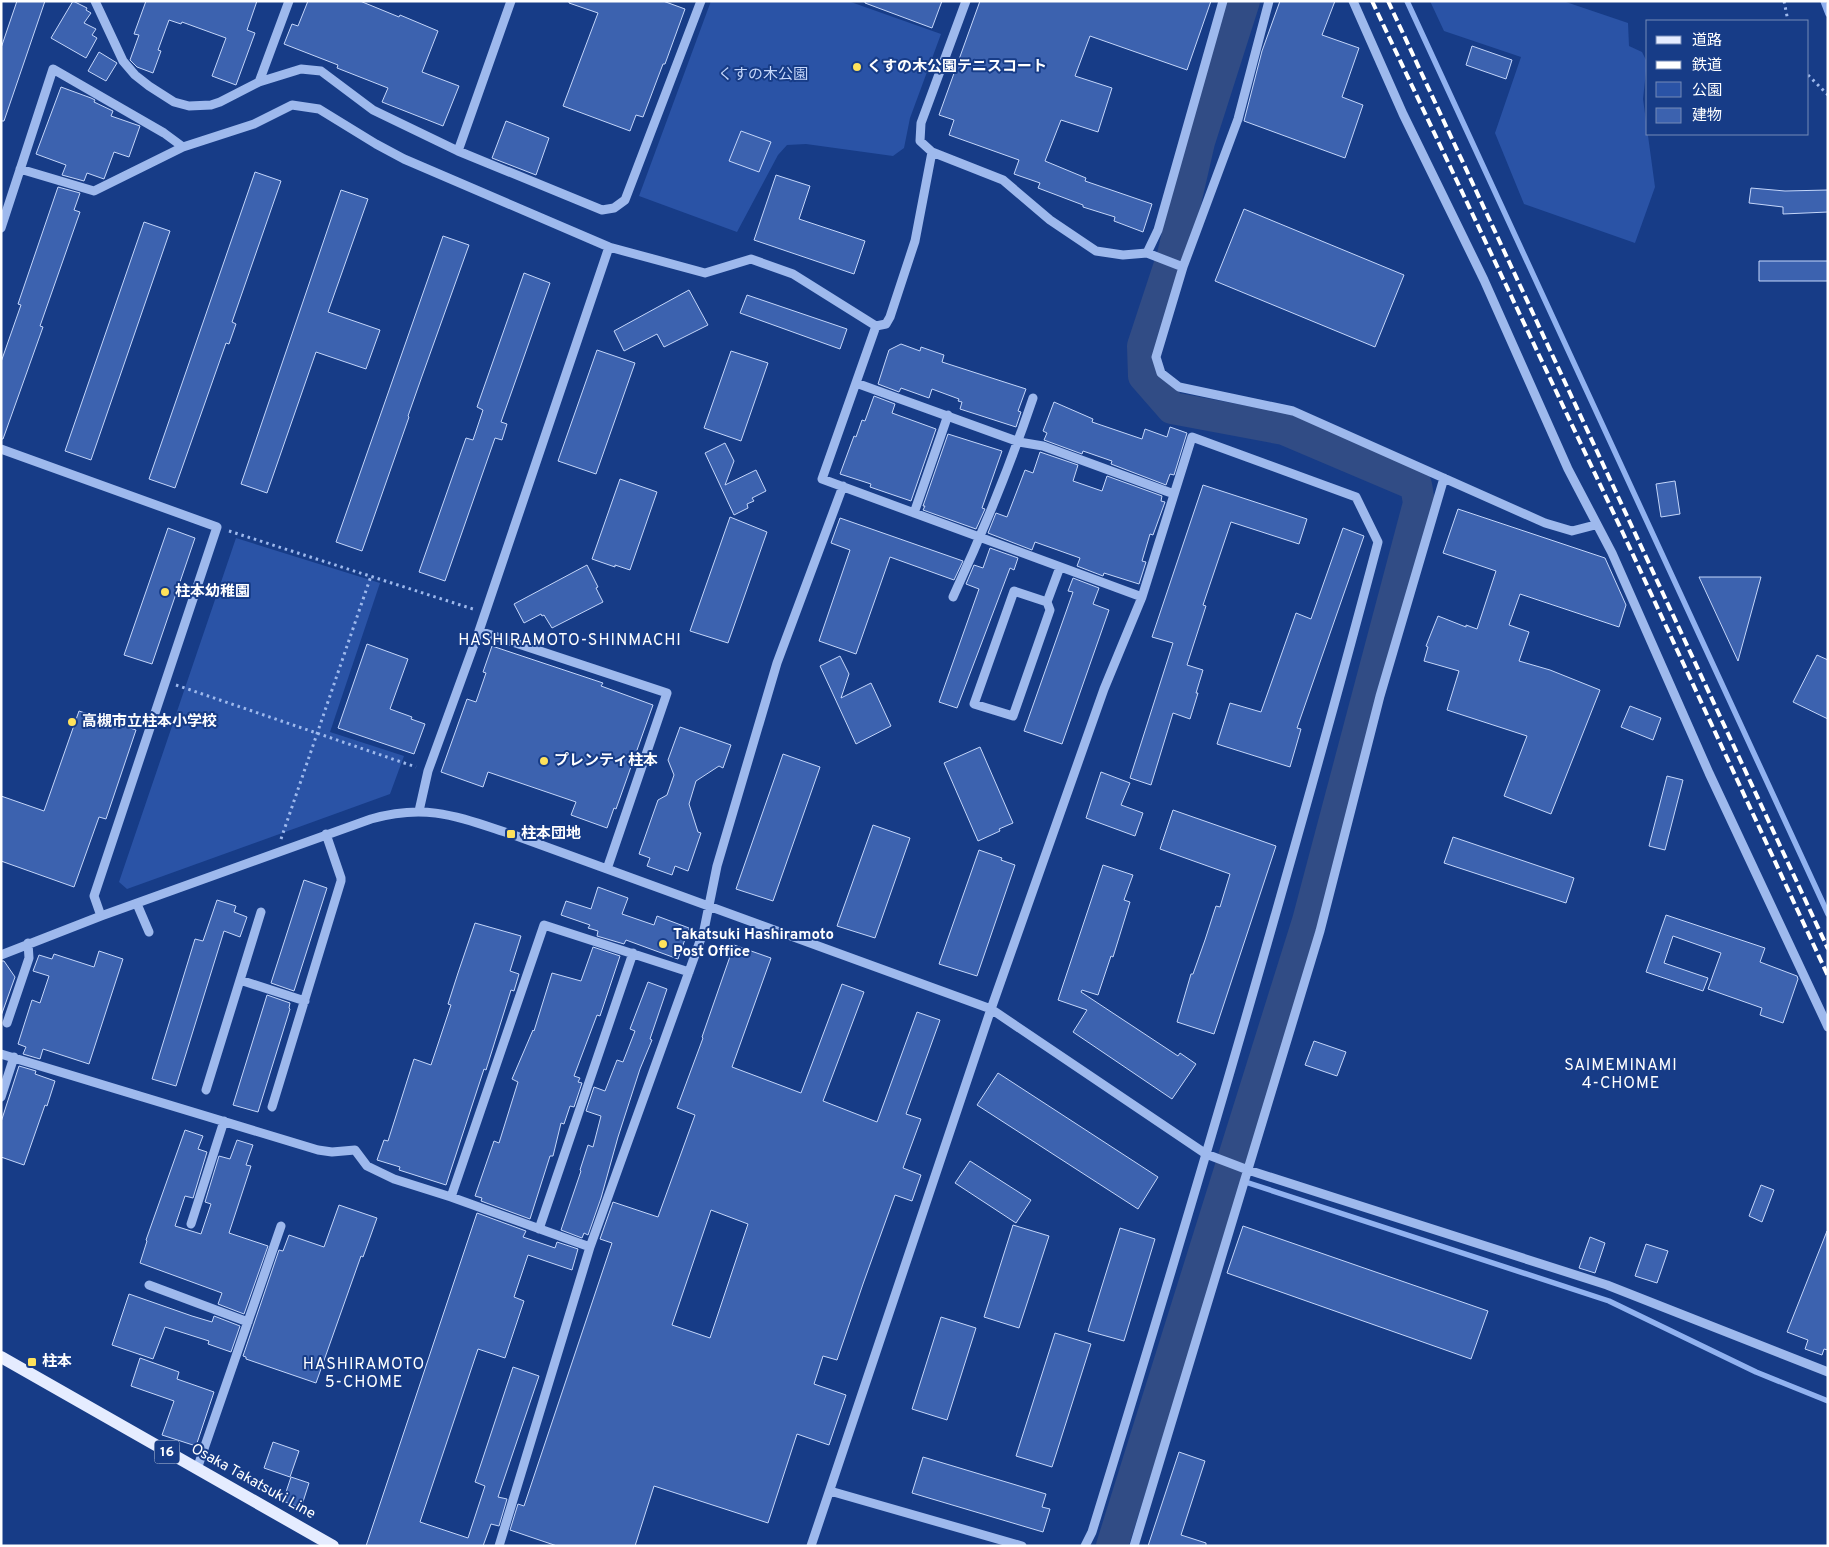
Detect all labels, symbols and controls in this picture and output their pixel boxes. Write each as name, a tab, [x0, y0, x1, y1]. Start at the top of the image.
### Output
legend	[1646, 20, 1809, 135]
text: 道路	[1692, 32, 1722, 51]
text: 鉄道	[1692, 57, 1722, 76]
place label: くすの木公園テニスコート	[867, 58, 1047, 77]
marker: くすの木公園テニスコート	[851, 61, 863, 73]
park label: くすの木公園	[718, 66, 808, 85]
text: 公園	[1692, 82, 1722, 101]
text: 建物	[1692, 107, 1722, 126]
place label: 柱本幼稚園	[175, 582, 250, 602]
marker: 柱本幼稚園	[159, 586, 171, 598]
district label: HASHIRAMOTO-SHINMACHI	[458, 631, 682, 651]
place label: 高槻市立柱本小学校	[82, 712, 217, 732]
marker: 高槻市立柱本小学校	[66, 716, 78, 728]
place label: プレンティ柱本	[554, 751, 658, 771]
marker: プレンティ柱本	[538, 755, 550, 767]
place label: 柱本団地	[521, 824, 581, 844]
marker: 柱本団地	[505, 828, 517, 840]
place label: Takatsuki Hashiramoto Post Office	[673, 926, 834, 962]
marker: Takatsuki Hashiramoto Post Office	[657, 938, 669, 950]
district label: SAIMEMINAMI 4-CHOME	[1564, 1056, 1678, 1094]
place label: 柱本	[42, 1352, 72, 1372]
district label: HASHIRAMOTO 5-CHOME	[303, 1355, 425, 1393]
marker: 柱本	[26, 1356, 38, 1368]
road number: 16	[154, 1440, 180, 1464]
street label: Osaka Takatsuki Line	[187, 1440, 319, 1524]

